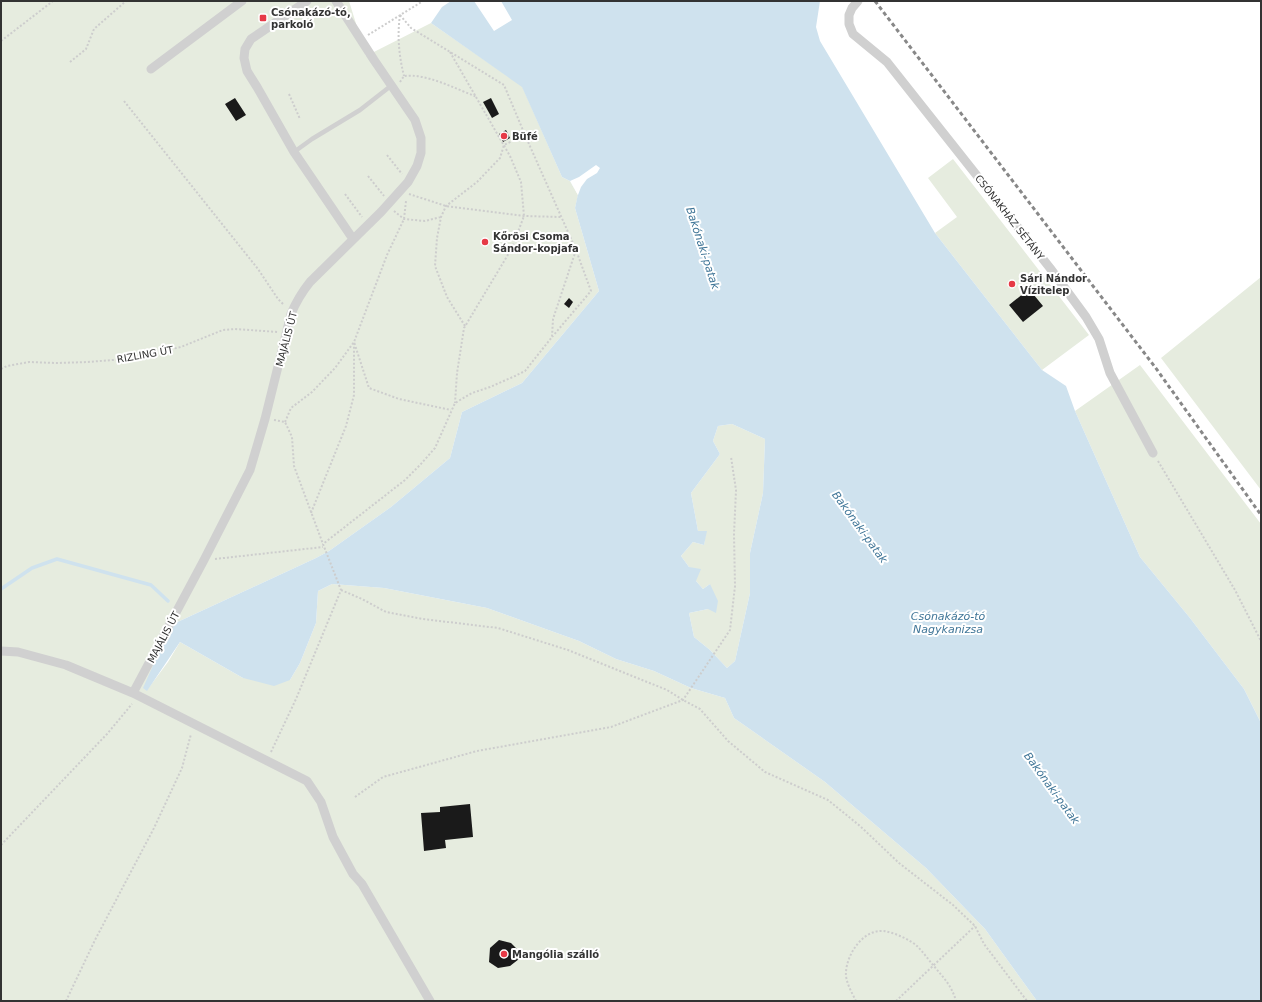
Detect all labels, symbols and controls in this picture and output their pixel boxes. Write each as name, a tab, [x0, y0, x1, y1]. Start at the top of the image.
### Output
place label: Csónakázó-tó, parkoló	[271, 7, 351, 30]
marker: Csónakázó-tó, parkoló	[258, 13, 268, 23]
marker: Büfé	[499, 131, 509, 141]
place label: Büfé	[512, 131, 538, 142]
street label: CSÓNAKHÁZ SÉTÁNY	[973, 172, 1048, 263]
water label: Bakónaki-patak	[683, 205, 722, 291]
place label: Kőrösi Csoma Sándor-kopjafa	[493, 231, 579, 254]
marker: Kőrösi Csoma Sándor-kopjafa	[480, 237, 490, 247]
place label: Sári Nándor Vízitelep	[1020, 273, 1087, 296]
marker: Sári Nándor Vízitelep	[1007, 279, 1017, 289]
street label: MAJÁLIS ÚT	[273, 309, 299, 368]
street label: RIZLING ÚT	[116, 343, 175, 365]
water label: Bakónaki-patak	[829, 489, 890, 566]
street label: MAJÁLIS ÚT	[144, 608, 182, 665]
water label: Csónakázó-tó Nagykanizsa	[911, 610, 986, 636]
water label: Bakónaki-patak	[1021, 750, 1082, 827]
marker: Mangólia szálló	[499, 949, 509, 959]
place label: Mangólia szálló	[512, 949, 599, 960]

